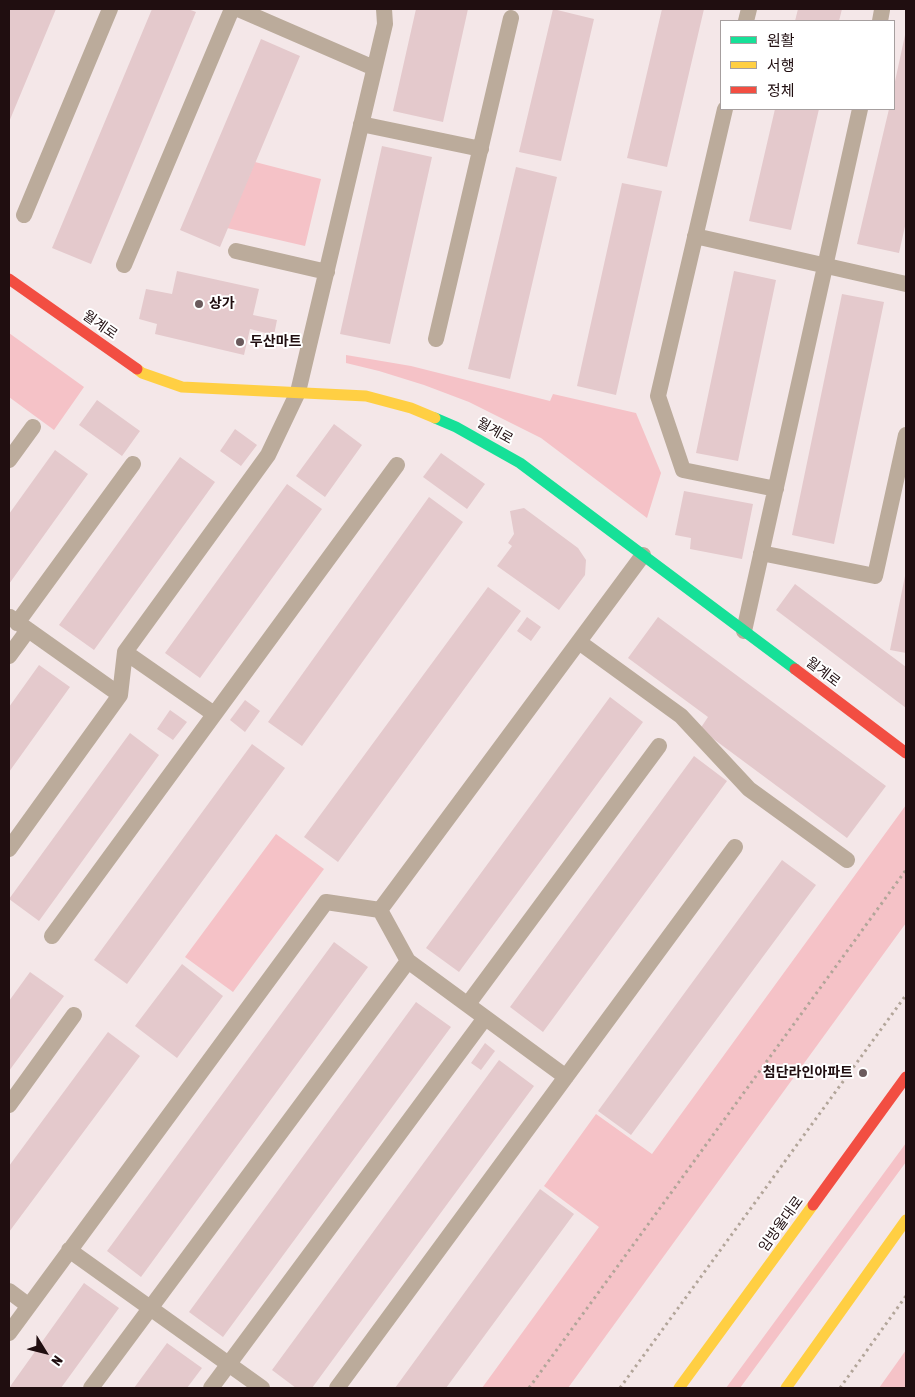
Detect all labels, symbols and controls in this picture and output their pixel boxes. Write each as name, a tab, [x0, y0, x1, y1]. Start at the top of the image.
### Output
legend	[720, 20, 895, 110]
text: 원활	[767, 32, 795, 49]
text: 서행	[767, 57, 795, 74]
text: 정체	[767, 82, 795, 99]
place label: 상가	[209, 296, 235, 312]
marker: 상가	[193, 298, 205, 310]
street label: 월계로	[79, 307, 121, 343]
place label: 두산마트	[250, 334, 302, 350]
marker: 두산마트	[234, 336, 246, 348]
street label: 월계로	[474, 414, 516, 448]
street label: 월계로	[803, 654, 843, 690]
place label: 첨단라인아파트	[763, 1065, 853, 1081]
marker: 첨단라인아파트	[857, 1067, 869, 1079]
street label: 임방울대로	[755, 1193, 807, 1255]
north arrow	[20, 1327, 70, 1377]
text: N	[48, 1353, 66, 1369]

